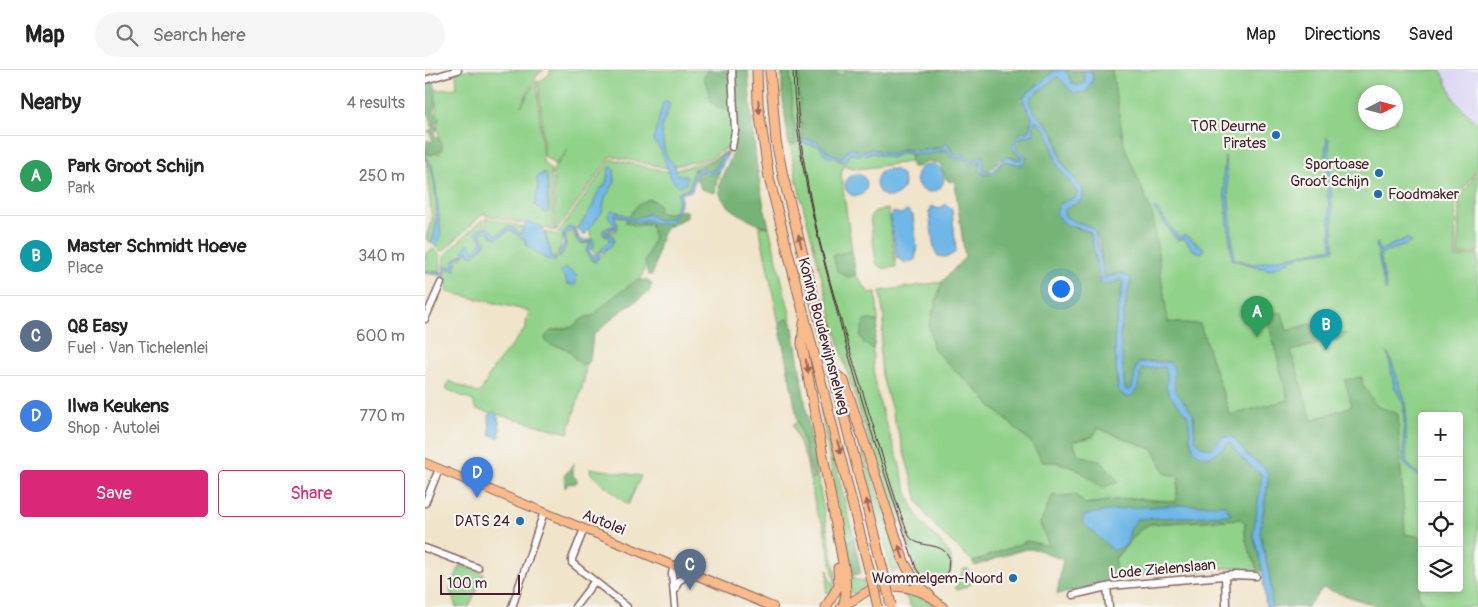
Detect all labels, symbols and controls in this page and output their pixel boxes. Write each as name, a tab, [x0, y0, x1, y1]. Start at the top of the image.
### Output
search box	[95, 12, 445, 57]
text: Map	[25, 20, 65, 49]
icon: search	[113, 21, 141, 49]
text: Search here	[153, 23, 246, 47]
text: Map	[1246, 23, 1276, 46]
text: Directions	[1304, 23, 1380, 46]
text: Saved	[1408, 23, 1453, 46]
north arrow	[1358, 85, 1403, 130]
text: Nearby	[20, 89, 81, 116]
text: 4 results	[347, 93, 405, 113]
one-way arrow	[755, 99, 763, 115]
place label: TOR Deurne Pirates	[1191, 117, 1267, 153]
marker: TOR Deurne Pirates	[1270, 129, 1282, 141]
text: Park Groot Schijn	[67, 154, 204, 178]
place label: Sportoase Groot Schijn	[1290, 155, 1370, 191]
text: A	[31, 166, 41, 186]
text: 250 m	[359, 166, 405, 186]
marker: Sportoase Groot Schijn	[1373, 167, 1385, 179]
text: Park	[67, 178, 95, 198]
place label: Foodmaker	[1388, 185, 1460, 204]
marker: Foodmaker	[1372, 188, 1384, 200]
one-way arrow	[795, 233, 803, 248]
text: Master Schmidt Hoeve	[67, 234, 246, 258]
text: B	[31, 246, 41, 266]
text: 340 m	[358, 246, 405, 266]
street label: Koning Boudewijnsnelweg	[793, 255, 854, 417]
text: Place	[67, 258, 103, 278]
your location	[1048, 276, 1074, 302]
pin: A	[1241, 296, 1273, 337]
pin: B	[1310, 309, 1342, 350]
text: Q8 Easy	[67, 314, 128, 338]
text: C	[31, 326, 41, 346]
text: 600 m	[356, 326, 405, 346]
text: Fuel · Van Tichelenlei	[67, 338, 208, 358]
one-way arrow	[803, 358, 811, 374]
text: Ilwa Keukens	[67, 394, 169, 418]
text: D	[31, 406, 41, 426]
text: 770 m	[359, 406, 405, 426]
map controls	[1418, 412, 1463, 592]
button: +	[1418, 412, 1463, 457]
text: Shop · Autolei	[67, 418, 160, 438]
one-way arrow	[835, 440, 843, 455]
pin: D	[461, 457, 493, 498]
button: −	[1418, 457, 1463, 502]
button: Save	[20, 470, 208, 517]
button: Share	[218, 470, 405, 517]
one-way arrow	[864, 498, 872, 513]
button: locate	[1418, 502, 1463, 547]
street label: Autolei	[580, 505, 628, 540]
place label: DATS 24	[455, 512, 510, 531]
marker: DATS 24	[514, 515, 526, 527]
one-way arrow	[897, 544, 904, 559]
button: layers	[1418, 547, 1463, 592]
pin: C	[674, 549, 706, 590]
street label: Lode Zielenslaan	[1109, 555, 1217, 584]
place label: Wommelgem-Noord	[872, 569, 1003, 588]
scale bar	[440, 572, 520, 595]
marker: Wommelgem-Noord	[1007, 572, 1019, 584]
text: 100 m	[447, 575, 487, 592]

